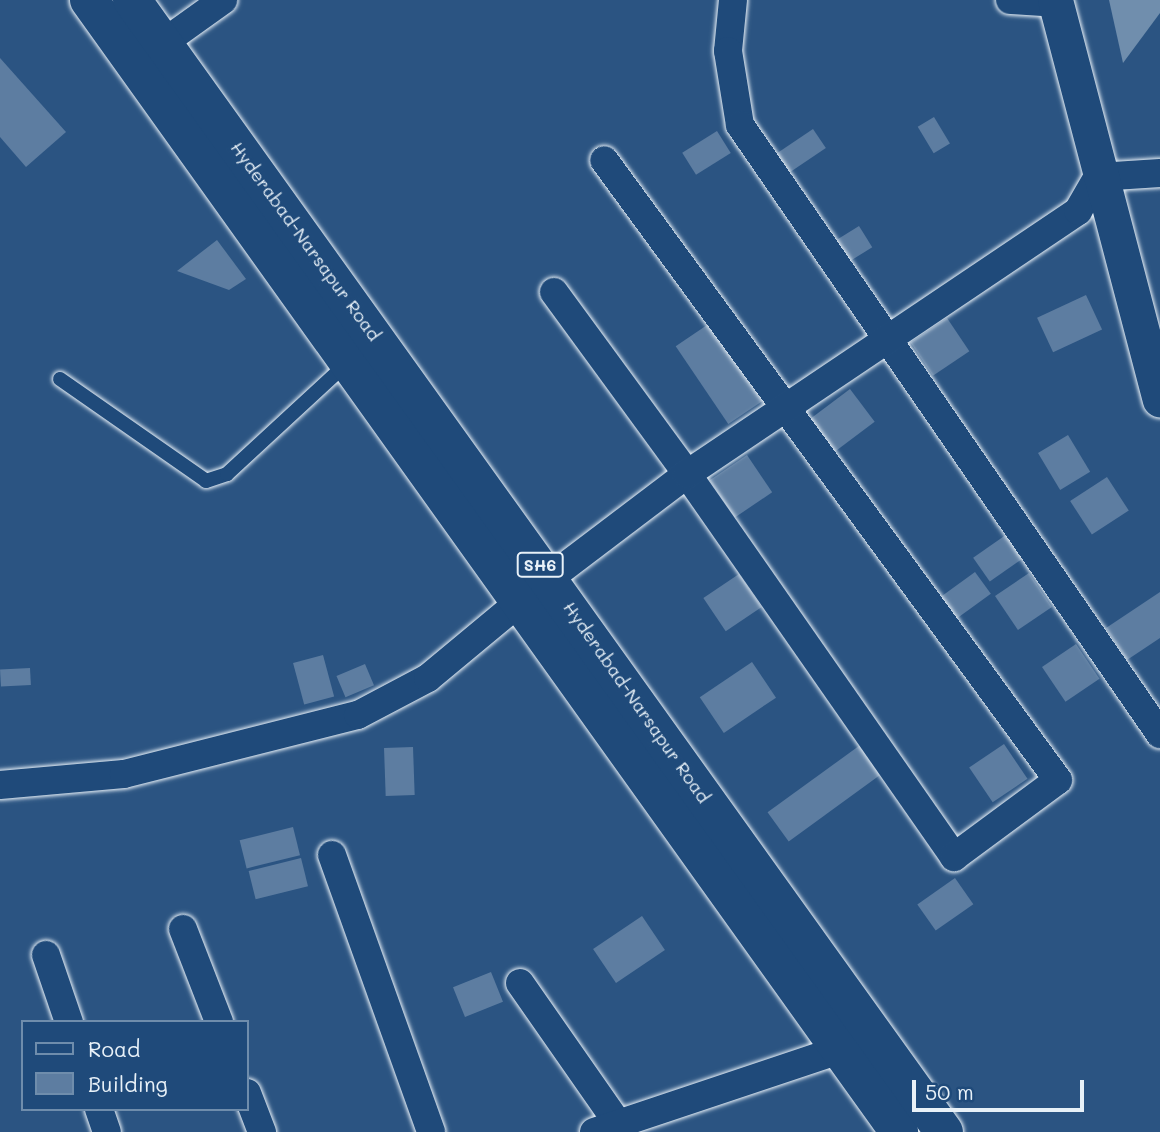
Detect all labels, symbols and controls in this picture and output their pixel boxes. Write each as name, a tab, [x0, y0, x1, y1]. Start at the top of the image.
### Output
street label: Hyderabad-Narsapur Road	[226, 137, 386, 345]
road number: SH6	[516, 552, 564, 578]
street label: Hyderabad-Narsapur Road	[559, 597, 715, 807]
legend	[21, 1020, 248, 1111]
text: Road	[88, 1035, 140, 1062]
scale bar	[915, 1066, 1086, 1110]
text: Building	[88, 1070, 168, 1097]
text: 50 m	[925, 1078, 974, 1105]

